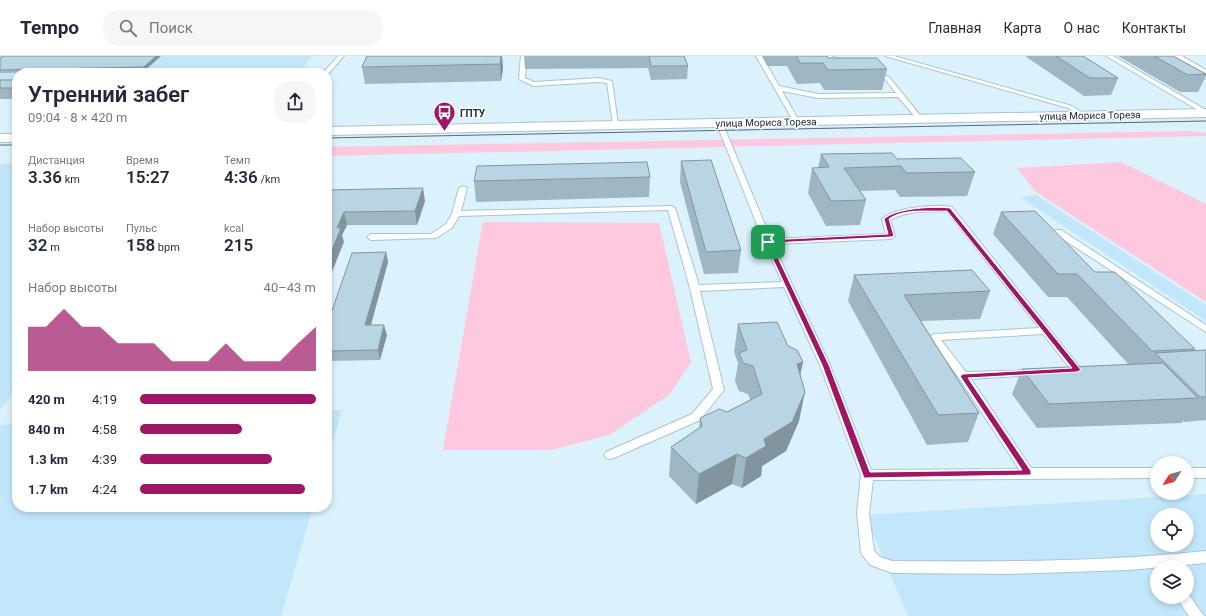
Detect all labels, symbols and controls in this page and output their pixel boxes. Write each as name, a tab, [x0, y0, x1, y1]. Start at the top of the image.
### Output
search box	[103, 10, 383, 46]
text: Tempo	[20, 16, 79, 39]
icon: search	[117, 17, 139, 39]
text: Поиск	[149, 19, 193, 37]
text: Главная	[928, 20, 981, 36]
text: Карта	[1003, 20, 1042, 36]
text: О нас	[1064, 20, 1100, 36]
text: Контакты	[1122, 20, 1186, 36]
button: share	[274, 81, 316, 123]
text: Утренний забег	[28, 82, 189, 107]
bus stop icon: ГПТУ	[431, 100, 457, 133]
place label: ГПТУ	[460, 108, 486, 119]
street label: улица Мориса Тореза	[1039, 109, 1141, 122]
text: 09:04 · 8 × 420 m	[28, 110, 127, 125]
street label: улица Мориса Тореза	[715, 116, 817, 129]
text: Дистанция	[28, 154, 85, 167]
text: Время	[126, 154, 159, 167]
text: Темп	[224, 154, 250, 167]
text: 3.36	[28, 167, 62, 187]
text: 15:27	[126, 167, 169, 187]
text: 4:36	[224, 167, 258, 187]
text: km	[62, 173, 80, 186]
text: /km	[258, 173, 280, 186]
text: Набор высоты	[28, 222, 104, 235]
text: Пульс	[126, 222, 157, 235]
text: kcal	[224, 222, 244, 235]
pin	[751, 225, 785, 259]
icon: arrive	[757, 231, 779, 253]
text: 32	[28, 235, 47, 255]
text: 158	[126, 235, 155, 255]
text: 215	[224, 235, 253, 255]
text: m	[47, 241, 60, 254]
text: bpm	[155, 241, 180, 254]
text: Набор высоты	[28, 280, 117, 295]
text: 40–43 m	[264, 280, 316, 295]
text: 420 m	[28, 392, 65, 407]
text: 4:19	[92, 392, 117, 407]
text: 840 m	[28, 422, 65, 437]
text: 4:58	[92, 422, 117, 437]
text: 1.3 km	[28, 452, 68, 467]
text: 4:39	[92, 452, 117, 467]
north arrow	[1150, 456, 1194, 500]
map controls	[1150, 456, 1194, 604]
text: 1.7 km	[28, 482, 68, 497]
text: 4:24	[92, 482, 117, 497]
button: locate	[1150, 508, 1194, 552]
button: layers	[1150, 560, 1194, 604]

